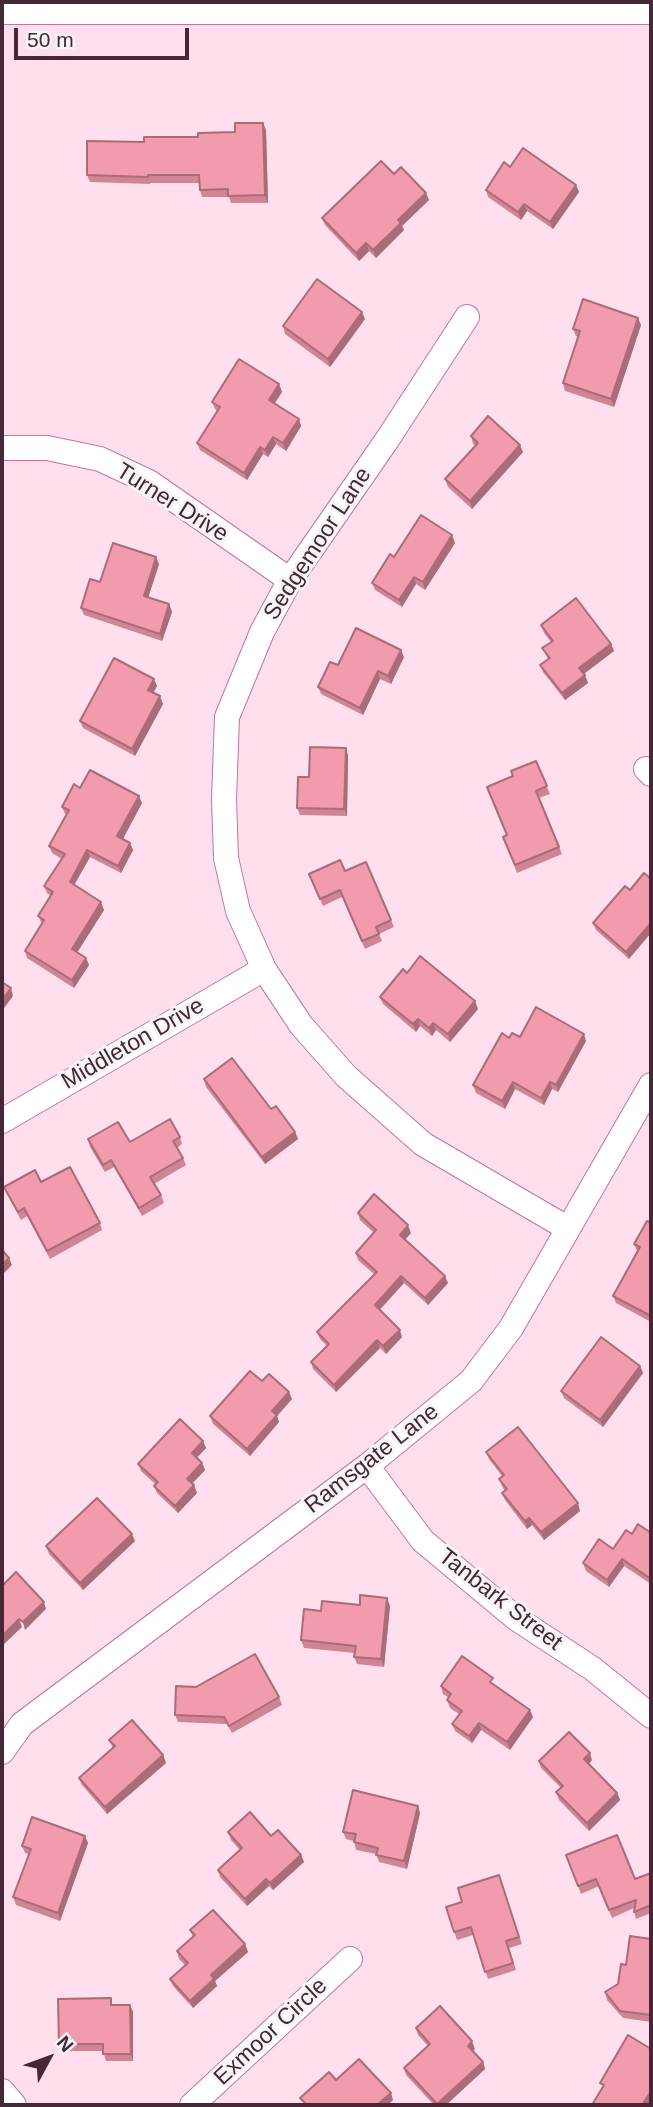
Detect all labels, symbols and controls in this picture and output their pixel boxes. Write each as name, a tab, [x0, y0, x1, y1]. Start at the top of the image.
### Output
scale bar	[18, 14, 192, 58]
text: 50 m	[27, 28, 74, 51]
street label: Turner Drive	[111, 458, 233, 548]
street label: Sedgemoor Lane	[258, 462, 378, 626]
street label: Middleton Drive	[57, 992, 209, 1096]
street label: Ramsgate Lane	[300, 1398, 444, 1520]
street label: Tanbark Street	[433, 1543, 567, 1657]
street label: Exmoor Circle	[209, 1973, 333, 2091]
north arrow	[14, 2023, 84, 2093]
text: N	[53, 2032, 78, 2056]

